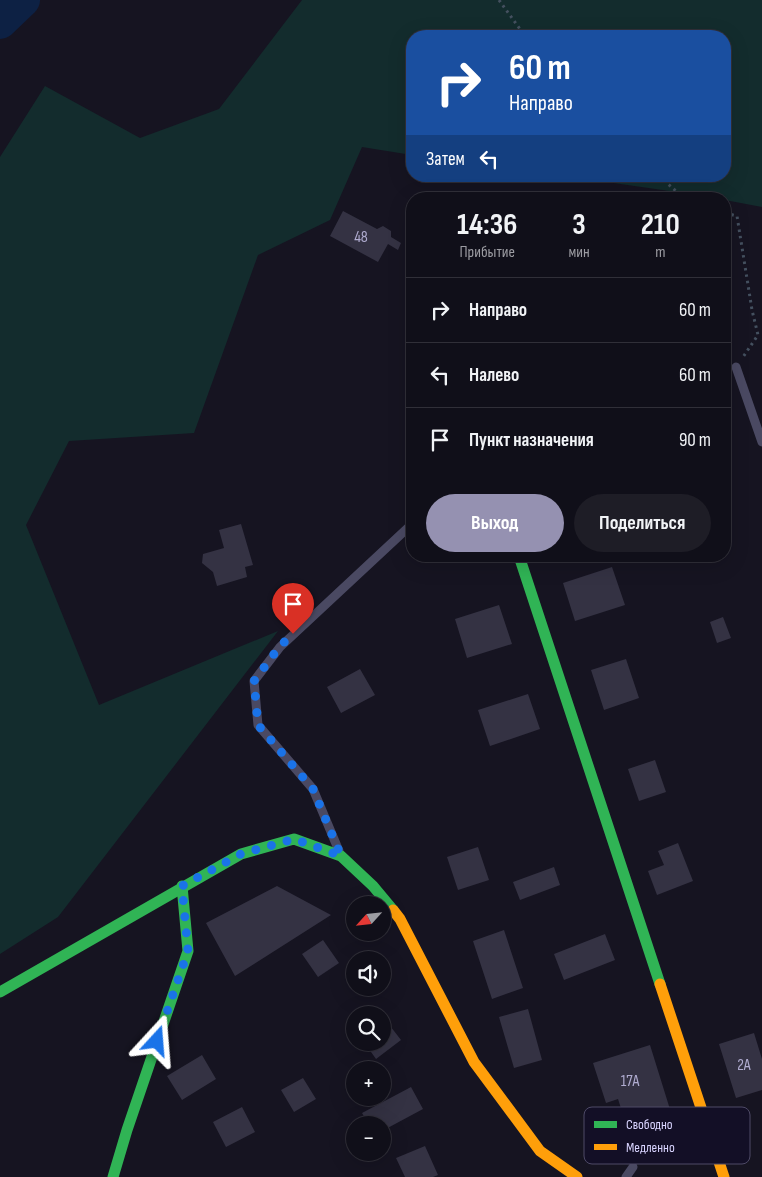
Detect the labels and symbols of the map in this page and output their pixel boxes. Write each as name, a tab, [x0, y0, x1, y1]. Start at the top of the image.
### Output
house number: 48	[354, 228, 368, 247]
pin	[272, 583, 314, 634]
north arrow	[346, 896, 391, 941]
position arrow	[130, 1014, 182, 1066]
house number: 2А	[737, 1056, 751, 1075]
house number: 17А	[621, 1072, 639, 1091]
legend	[584, 1107, 750, 1164]
text: Свободно	[626, 1116, 673, 1133]
text: Медленно	[626, 1139, 675, 1156]

